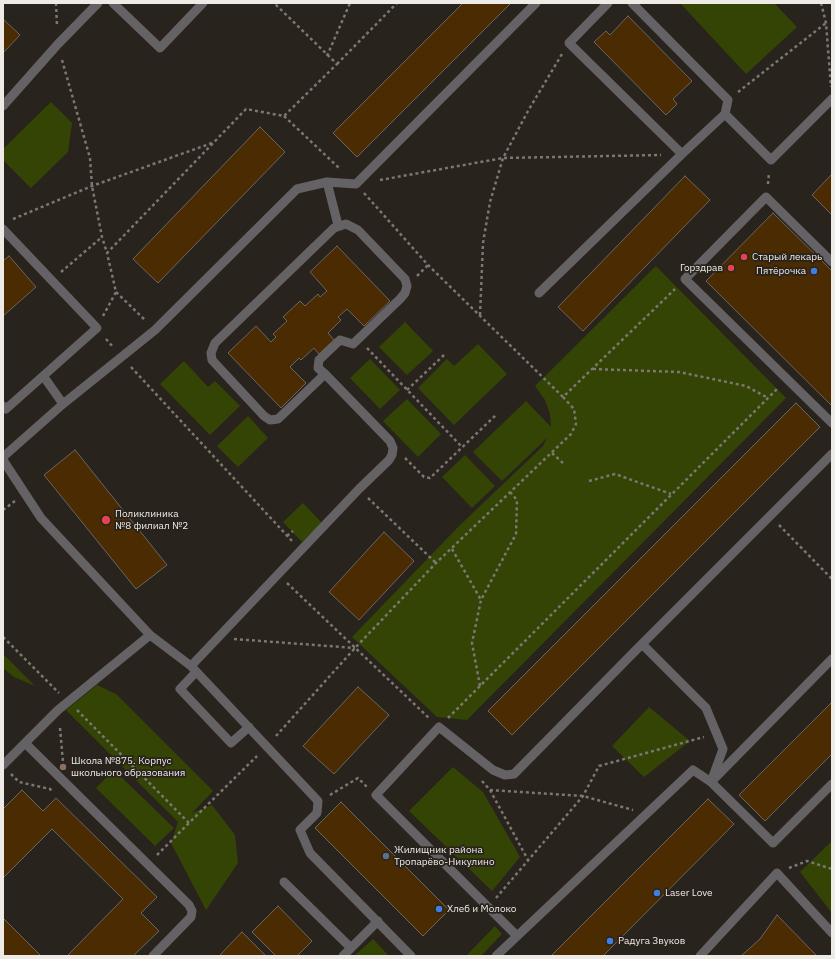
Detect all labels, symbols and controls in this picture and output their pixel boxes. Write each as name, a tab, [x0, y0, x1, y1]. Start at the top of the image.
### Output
place label: Старый лекарь	[752, 251, 822, 263]
marker: Старый лекарь	[739, 252, 749, 262]
place label: Горздрав	[680, 262, 723, 274]
marker: Горздрав	[726, 263, 736, 273]
place label: Пятёрочка	[756, 265, 806, 277]
marker: Пятёрочка	[809, 266, 819, 276]
place label: Поликлиника №8 филиал №2	[115, 508, 188, 532]
marker: Поликлиника №8 филиал №2	[100, 514, 112, 526]
place label: Школа №875. Корпус школьного образования	[71, 755, 185, 778]
marker: Школа №875. Корпус школьного образования	[58, 762, 68, 772]
place label: Жилищник района Тропарёво-Никулино	[394, 844, 495, 868]
marker: Жилищник района Тропарёво-Никулино	[381, 851, 391, 861]
place label: Laser Love	[665, 887, 712, 899]
marker: Laser Love	[652, 888, 662, 898]
place label: Хлеб и Молоко	[447, 903, 516, 915]
marker: Хлеб и Молоко	[434, 904, 444, 914]
place label: Радуга Звуков	[618, 935, 685, 947]
marker: Радуга Звуков	[605, 936, 615, 946]

